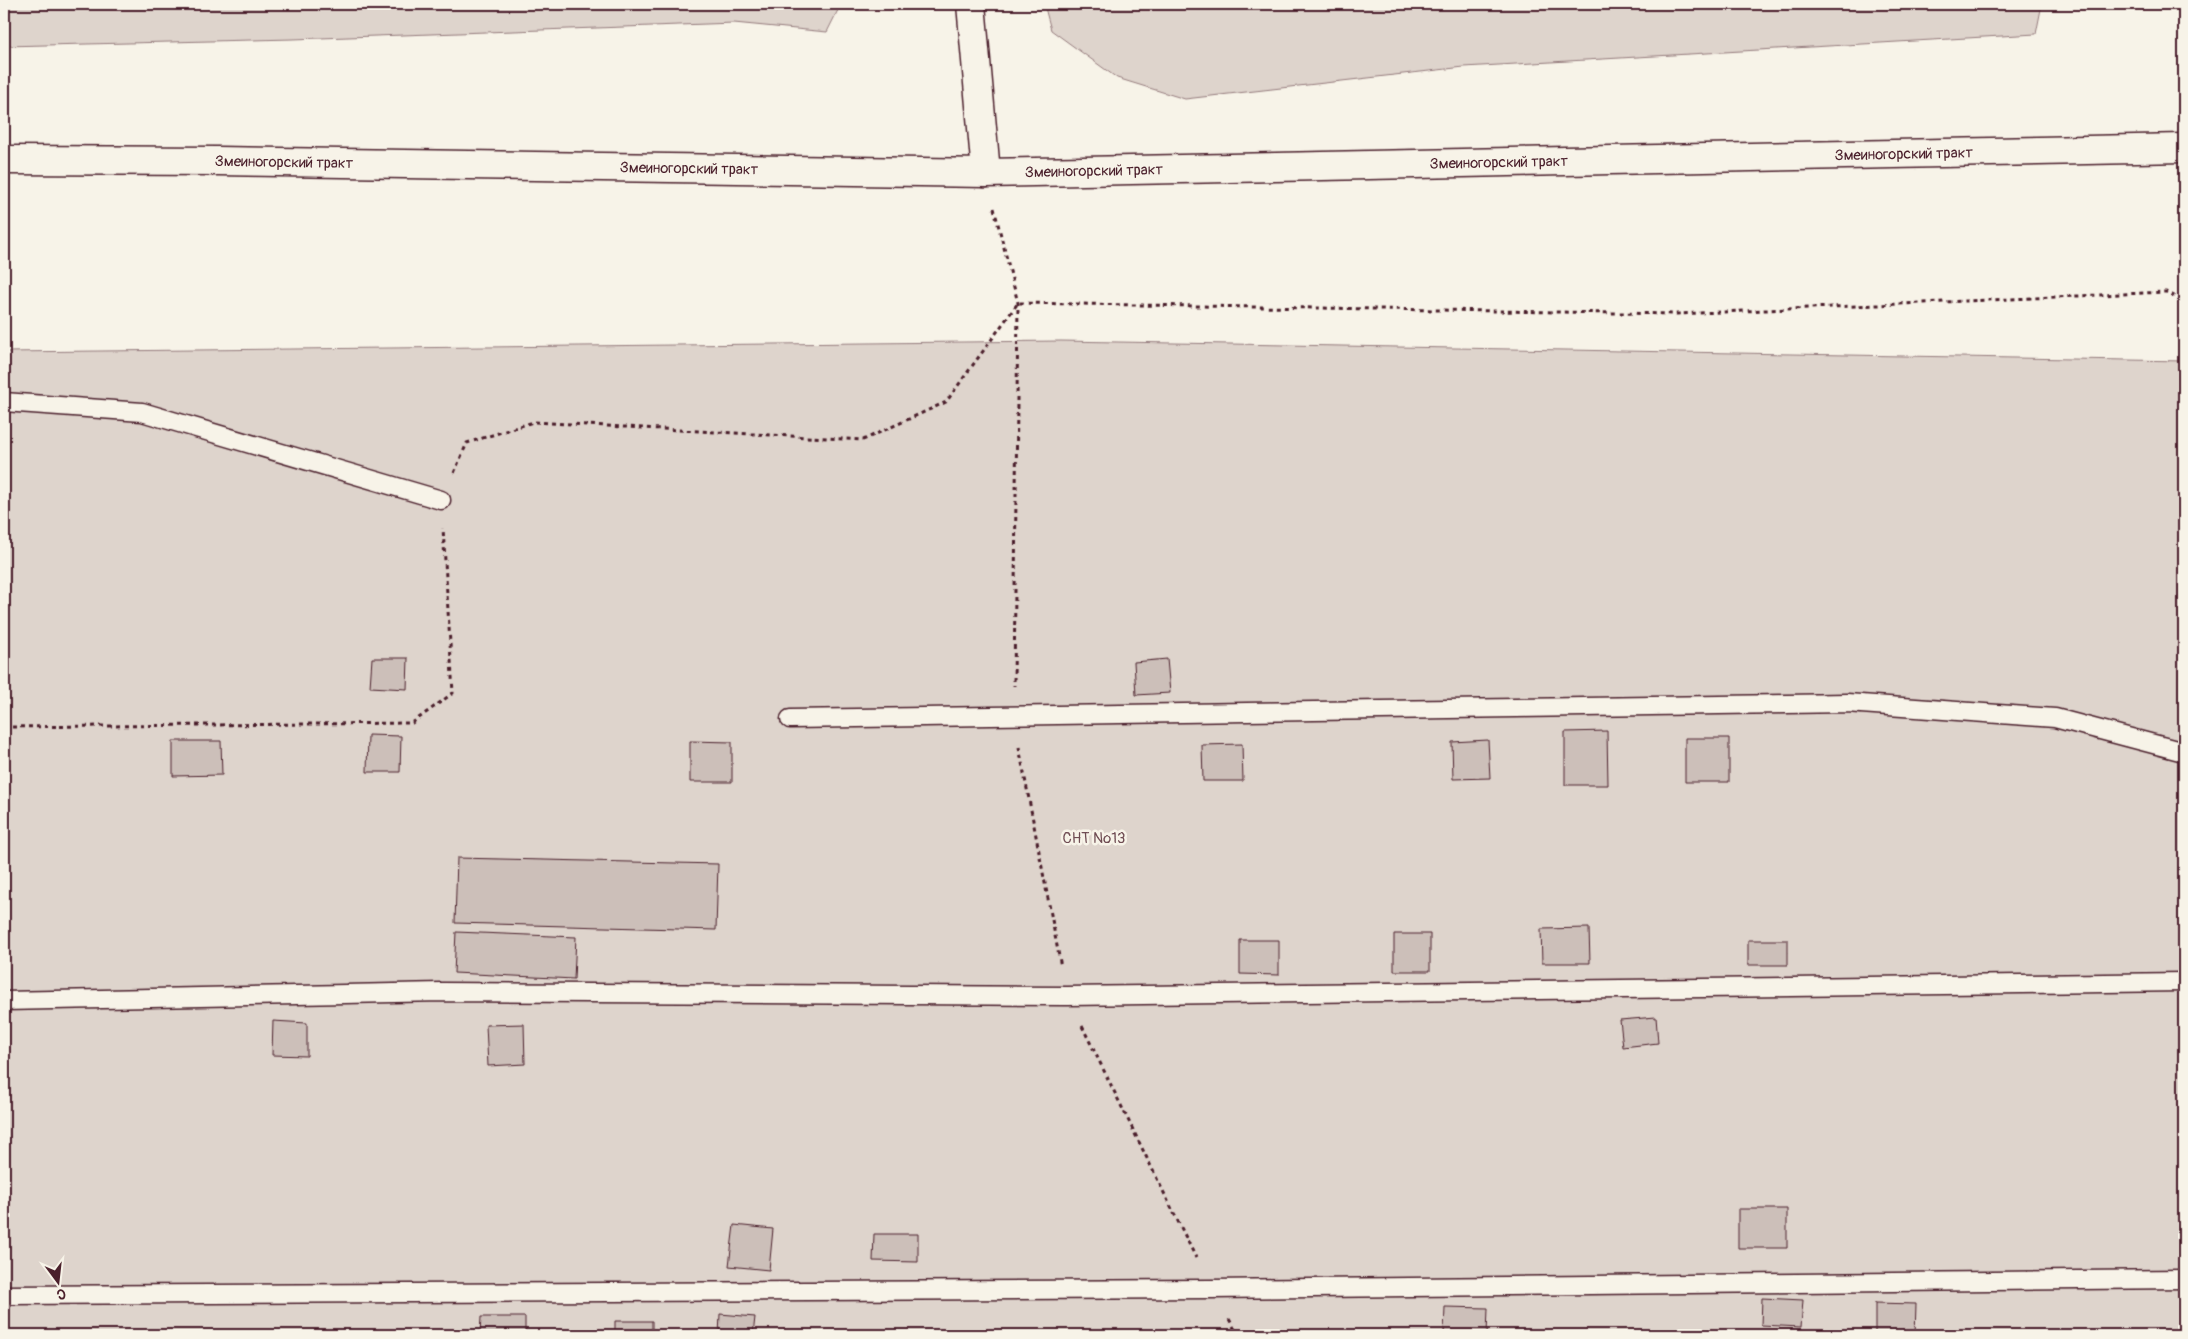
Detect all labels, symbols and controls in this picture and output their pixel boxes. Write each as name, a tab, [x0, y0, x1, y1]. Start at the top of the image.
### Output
street label: Змеиногорский тракт	[1834, 143, 1973, 165]
street label: Змеиногорский тракт	[215, 151, 354, 173]
street label: Змеиногорский тракт	[1429, 151, 1569, 173]
street label: Змеиногорский тракт	[620, 158, 759, 179]
street label: Змеиногорский тракт	[1025, 160, 1164, 182]
park label: СНТ №13	[1063, 829, 1125, 848]
north arrow	[32, 1256, 82, 1306]
text: С	[55, 1285, 68, 1303]

